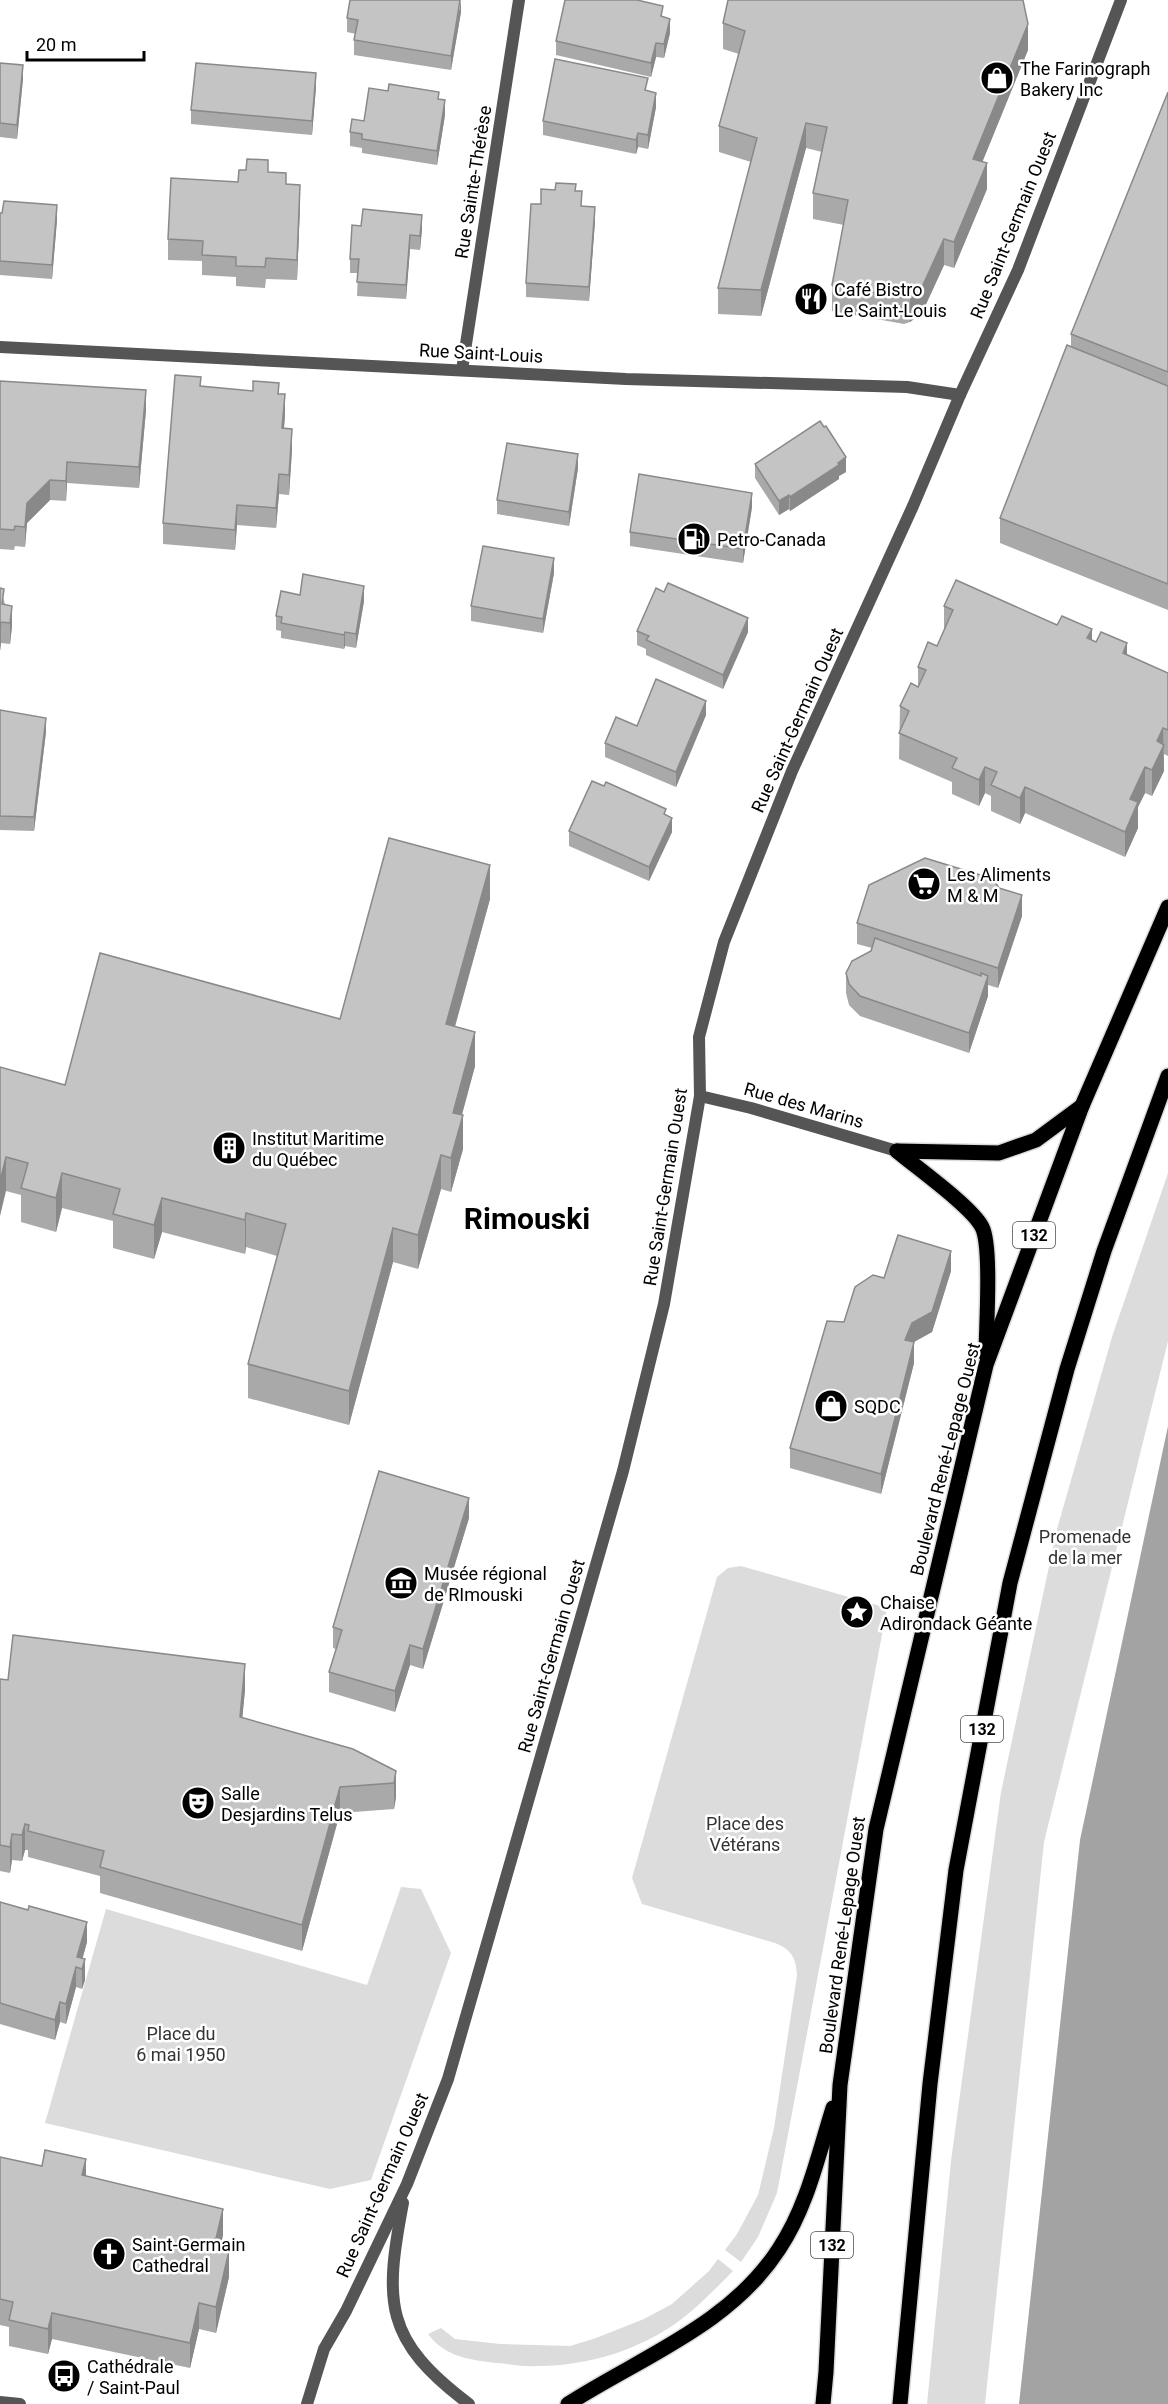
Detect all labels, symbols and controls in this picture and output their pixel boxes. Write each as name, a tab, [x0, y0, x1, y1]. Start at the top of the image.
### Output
scale bar	[27, 24, 144, 62]
text: 20 m	[36, 34, 76, 55]
place label: The Farinograph Bakery Inc	[1020, 58, 1150, 100]
shop icon: The Farinograph Bakery Inc	[979, 60, 1015, 96]
street label: Rue Sainte-Thérèse	[451, 104, 495, 260]
street label: Rue Saint-Germain Ouest	[966, 128, 1060, 322]
place label: Café Bistro Le Saint-Louis	[834, 279, 947, 321]
restaurant icon: Café Bistro Le Saint-Louis	[793, 281, 829, 317]
street label: Rue Saint-Louis	[418, 339, 544, 367]
fuel station icon: Petro-Canada	[676, 521, 712, 557]
place label: Petro-Canada	[717, 529, 826, 550]
street label: Rue Saint-Germain Ouest	[747, 624, 847, 816]
place label: Les Aliments M & M	[947, 864, 1051, 906]
supermarket icon: Les Aliments M & M	[906, 866, 942, 902]
street label: Rue des Marins	[742, 1078, 866, 1132]
street label: Rue Saint-Germain Ouest	[639, 1086, 691, 1287]
place label: Institut Maritime du Québec	[252, 1128, 384, 1170]
building icon: Institut Maritime du Québec	[211, 1130, 247, 1166]
district label: Rimouski	[464, 1201, 590, 1236]
road number: 132	[1013, 1222, 1055, 1248]
street label: Boulevard René-Lepage Ouest	[906, 1340, 984, 1578]
shop icon: SQDC	[813, 1388, 849, 1424]
place label: SQDC	[854, 1396, 901, 1417]
park label: Promenade de la mer	[1039, 1526, 1131, 1568]
street label: Rue Saint-Germain Ouest	[513, 1557, 589, 1755]
place label: Musée régional de RImouski	[424, 1563, 547, 1605]
museum icon: Musée régional de RImouski	[383, 1565, 419, 1601]
place label: Chaise Adirondack Géante	[880, 1592, 1032, 1634]
place icon: Chaise Adirondack Géante	[839, 1594, 875, 1630]
road number: 132	[961, 1716, 1003, 1742]
place label: Salle Desjardins Telus	[221, 1783, 353, 1825]
theatre icon: Salle Desjardins Telus	[180, 1785, 216, 1821]
park label: Place des Vétérans	[706, 1813, 784, 1855]
street label: Boulevard René-Lepage Ouest	[815, 1815, 869, 2055]
park label: Place du 6 mai 1950	[136, 2023, 226, 2065]
street label: Rue Saint-Germain Ouest	[332, 2089, 432, 2281]
road number: 132	[811, 2232, 853, 2258]
place label: Saint-Germain Cathedral	[132, 2234, 245, 2276]
church icon: Saint-Germain Cathedral	[91, 2236, 127, 2272]
place label: Cathédrale / Saint-Paul	[87, 2356, 180, 2398]
bus stop icon: Cathédrale / Saint-Paul	[46, 2358, 82, 2394]

